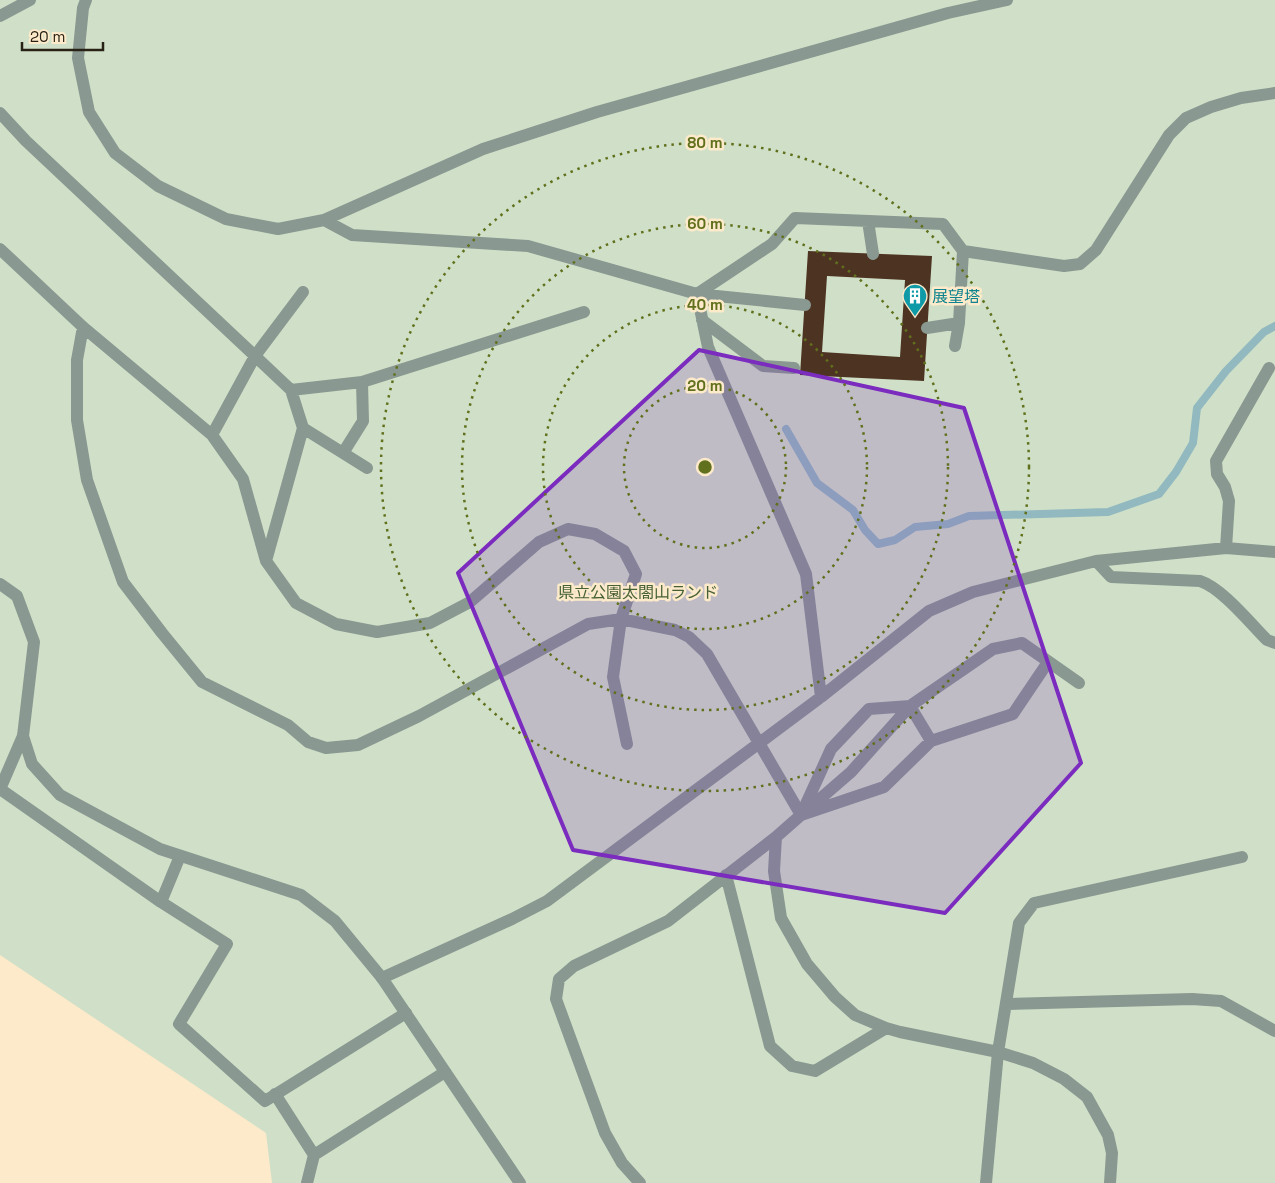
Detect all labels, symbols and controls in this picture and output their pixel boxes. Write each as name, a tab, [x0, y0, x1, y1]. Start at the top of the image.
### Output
scale bar	[22, 20, 104, 52]
text: 20 m	[30, 27, 65, 46]
text: 80 m	[687, 133, 723, 152]
text: 60 m	[687, 214, 723, 233]
building icon: 展望塔	[902, 283, 928, 317]
place label: 展望塔	[932, 286, 980, 307]
text: 40 m	[687, 295, 723, 314]
text: 20 m	[687, 376, 723, 395]
centre of rings	[696, 458, 714, 476]
park label: 県立公園太閤山ランド	[558, 582, 718, 603]

